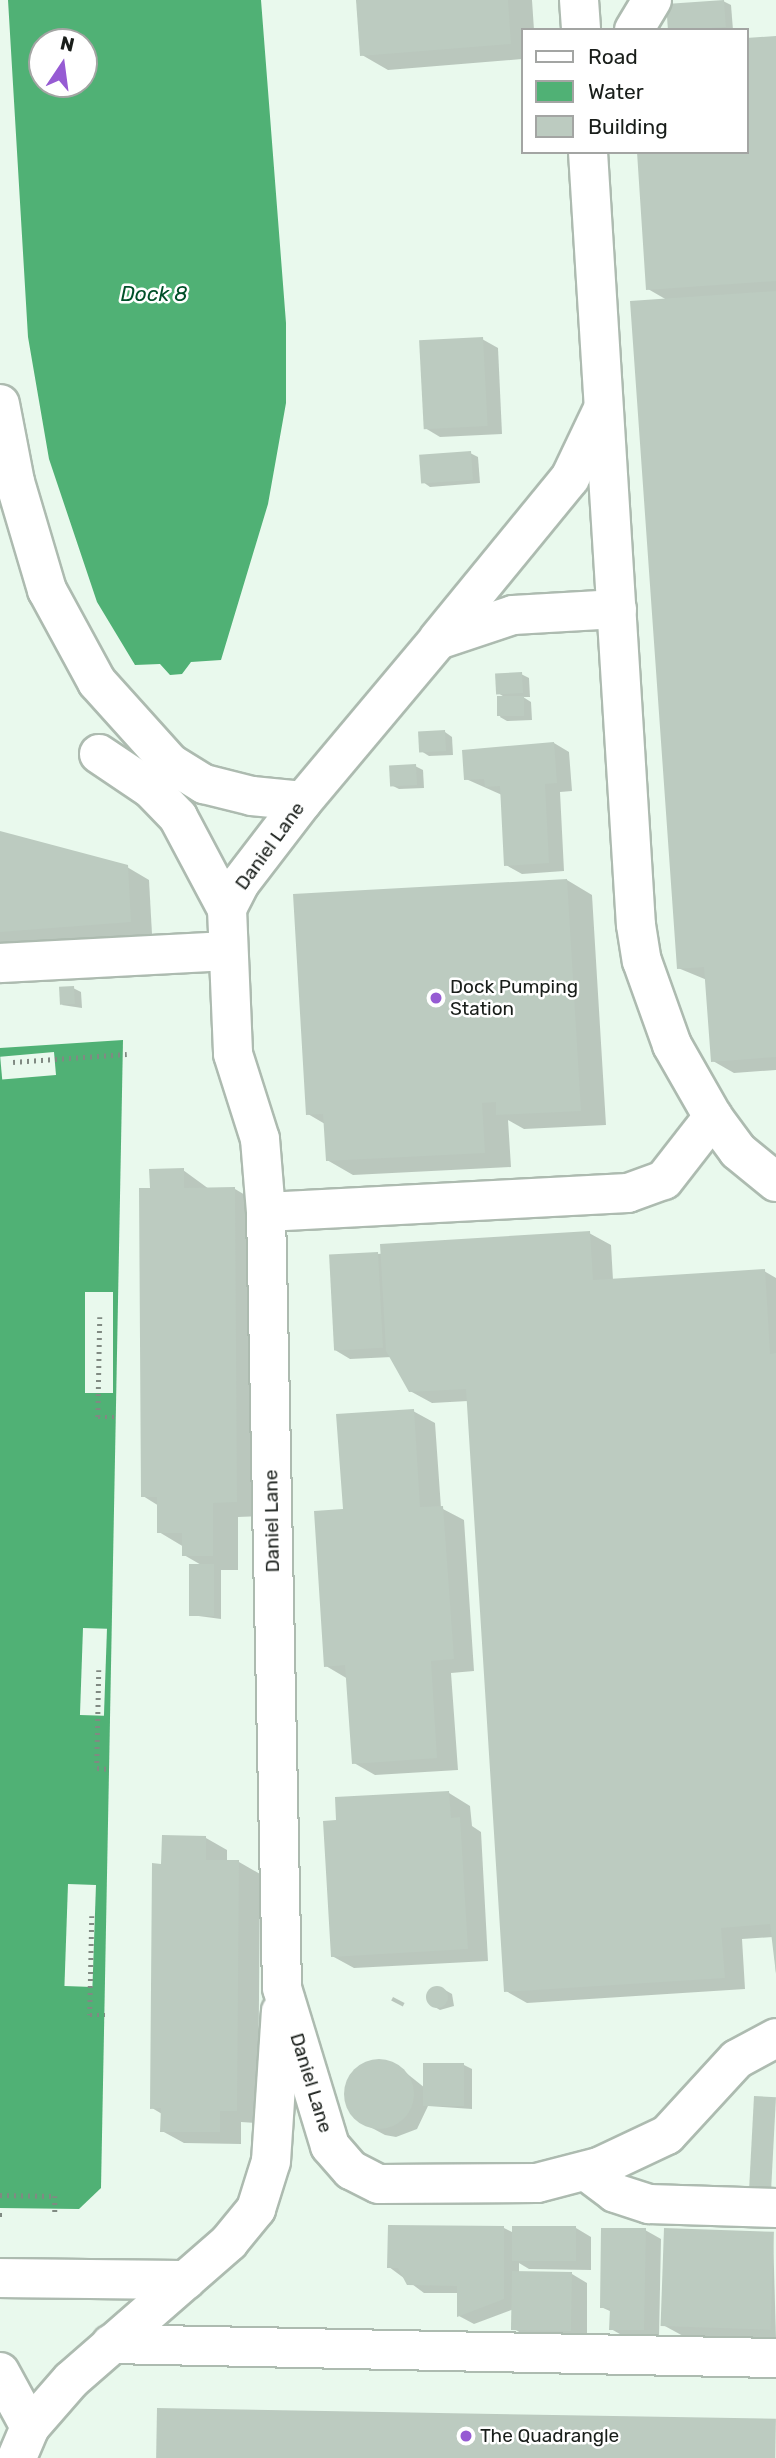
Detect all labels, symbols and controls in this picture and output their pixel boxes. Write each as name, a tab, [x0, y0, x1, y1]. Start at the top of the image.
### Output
north arrow	[28, 28, 98, 98]
legend	[520, 28, 748, 154]
text: N	[58, 31, 77, 57]
text: Road	[588, 44, 638, 69]
text: Water	[588, 79, 644, 104]
text: Building	[588, 114, 668, 139]
water label: Dock 8	[120, 281, 188, 307]
street label: Daniel Lane	[231, 798, 309, 894]
place label: Dock Pumping Station	[450, 976, 578, 1020]
marker: Dock Pumping Station	[428, 990, 444, 1006]
street label: Daniel Lane	[260, 1469, 284, 1573]
street label: Daniel Lane	[285, 2030, 337, 2136]
place label: The Quadrangle	[480, 2425, 619, 2447]
marker: The Quadrangle	[458, 2428, 474, 2444]

